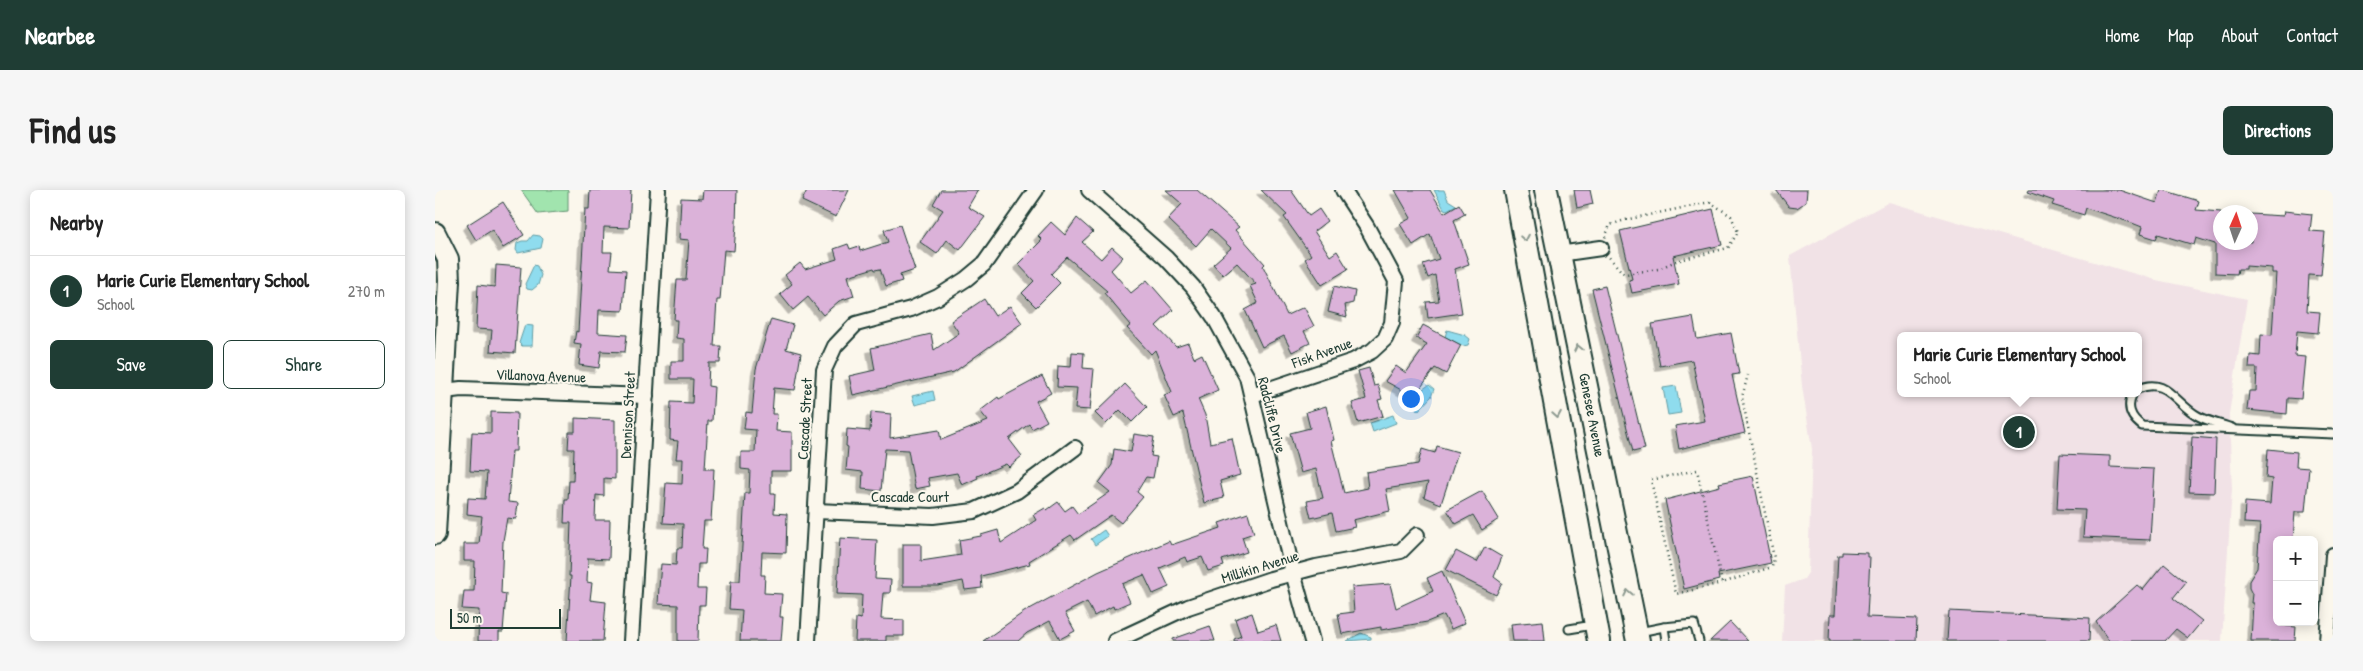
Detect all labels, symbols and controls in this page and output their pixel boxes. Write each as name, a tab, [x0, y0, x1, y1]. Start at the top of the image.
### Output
text: Nearbee	[25, 19, 95, 51]
text: Home	[2105, 23, 2140, 48]
text: Map	[2168, 23, 2193, 48]
text: About	[2221, 23, 2258, 48]
text: Contact	[2286, 23, 2338, 48]
button: Directions	[2223, 106, 2333, 155]
text: Find us	[30, 107, 116, 154]
north arrow	[2213, 205, 2258, 250]
text: Nearby	[50, 208, 103, 237]
one-way arrow	[1520, 234, 1530, 242]
text: Marie Curie Elementary School	[97, 267, 309, 293]
text: 1	[63, 280, 69, 302]
text: 270 m	[348, 280, 385, 302]
text: School	[97, 293, 134, 315]
street label: Fisk Avenue	[1288, 332, 1355, 373]
popup	[1897, 332, 2142, 397]
button: Save	[50, 340, 213, 389]
button: Share	[223, 340, 385, 389]
text: Marie Curie Elementary School	[1913, 341, 2126, 367]
one-way arrow	[1574, 344, 1584, 353]
street label: Villanova Avenue	[496, 363, 587, 388]
text: School	[1913, 367, 1951, 389]
street label: Dennison Street	[615, 370, 640, 459]
street label: Genesee Avenue	[1574, 371, 1611, 459]
street label: Radcliffe Drive	[1253, 375, 1292, 455]
street label: Cascade Street	[792, 377, 817, 460]
your location	[1398, 386, 1424, 412]
one-way arrow	[1552, 411, 1562, 419]
pin: 1	[2003, 413, 2035, 451]
street label: Cascade Court	[871, 486, 950, 507]
map controls	[2273, 536, 2318, 626]
button: +	[2273, 536, 2318, 581]
street label: Millikin Avenue	[1219, 545, 1301, 588]
button: −	[2273, 581, 2318, 626]
one-way arrow	[1623, 589, 1634, 598]
scale bar	[450, 606, 561, 629]
text: 50 m	[457, 608, 482, 627]

